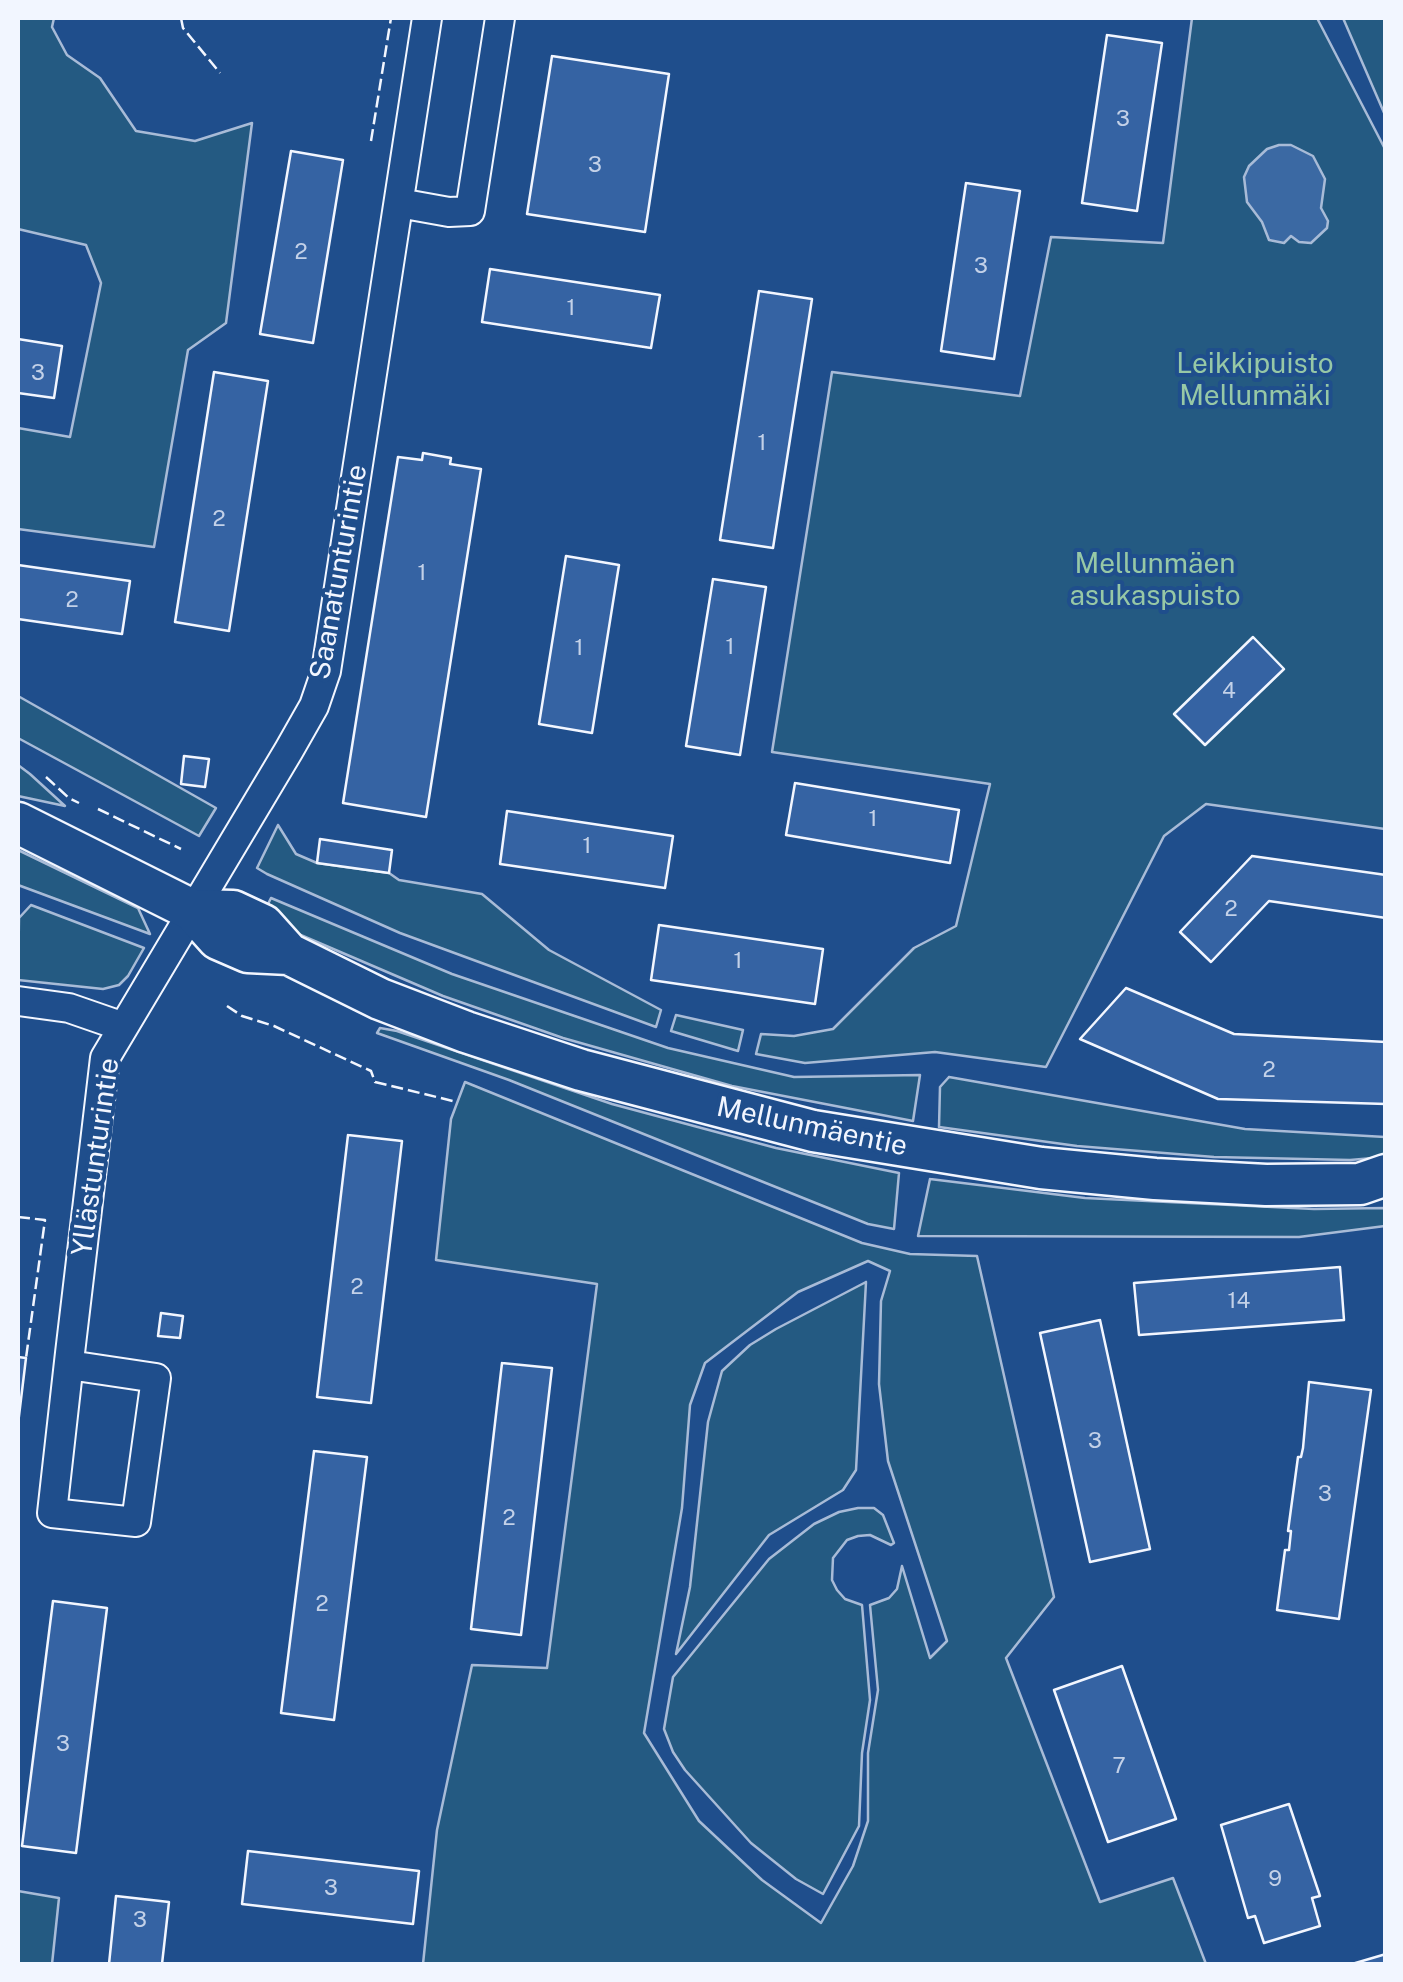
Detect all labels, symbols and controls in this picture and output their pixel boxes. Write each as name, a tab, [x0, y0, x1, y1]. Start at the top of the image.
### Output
house number: 3	[1116, 106, 1130, 132]
house number: 3	[588, 152, 602, 178]
house number: 2	[294, 239, 308, 265]
house number: 3	[974, 253, 988, 279]
house number: 1	[567, 295, 575, 321]
park label: Leikkipuisto Mellunmäki	[1176, 347, 1334, 413]
house number: 3	[31, 360, 45, 386]
house number: 1	[758, 430, 766, 456]
street label: Saanatunturintie	[304, 462, 374, 682]
house number: 2	[212, 506, 226, 532]
park label: Mellunmäen asukaspuisto	[1070, 547, 1240, 613]
house number: 1	[418, 560, 426, 586]
house number: 2	[65, 587, 79, 613]
house number: 1	[726, 634, 734, 660]
house number: 1	[575, 635, 583, 661]
house number: 4	[1222, 678, 1236, 704]
house number: 1	[869, 806, 877, 832]
house number: 1	[583, 833, 591, 859]
house number: 2	[1224, 896, 1238, 922]
house number: 1	[734, 948, 742, 974]
street label: Yllästunturintie	[65, 1056, 127, 1258]
house number: 2	[1262, 1057, 1276, 1083]
street label: Mellunmäentie	[714, 1090, 910, 1164]
house number: 2	[350, 1274, 364, 1300]
house number: 14	[1228, 1288, 1250, 1314]
house number: 3	[1088, 1428, 1102, 1454]
house number: 3	[1318, 1481, 1332, 1507]
house number: 2	[502, 1505, 516, 1531]
house number: 2	[315, 1591, 329, 1617]
house number: 3	[56, 1731, 70, 1757]
house number: 7	[1112, 1753, 1126, 1779]
house number: 9	[1268, 1866, 1282, 1892]
house number: 3	[324, 1875, 338, 1901]
house number: 3	[133, 1907, 147, 1933]

